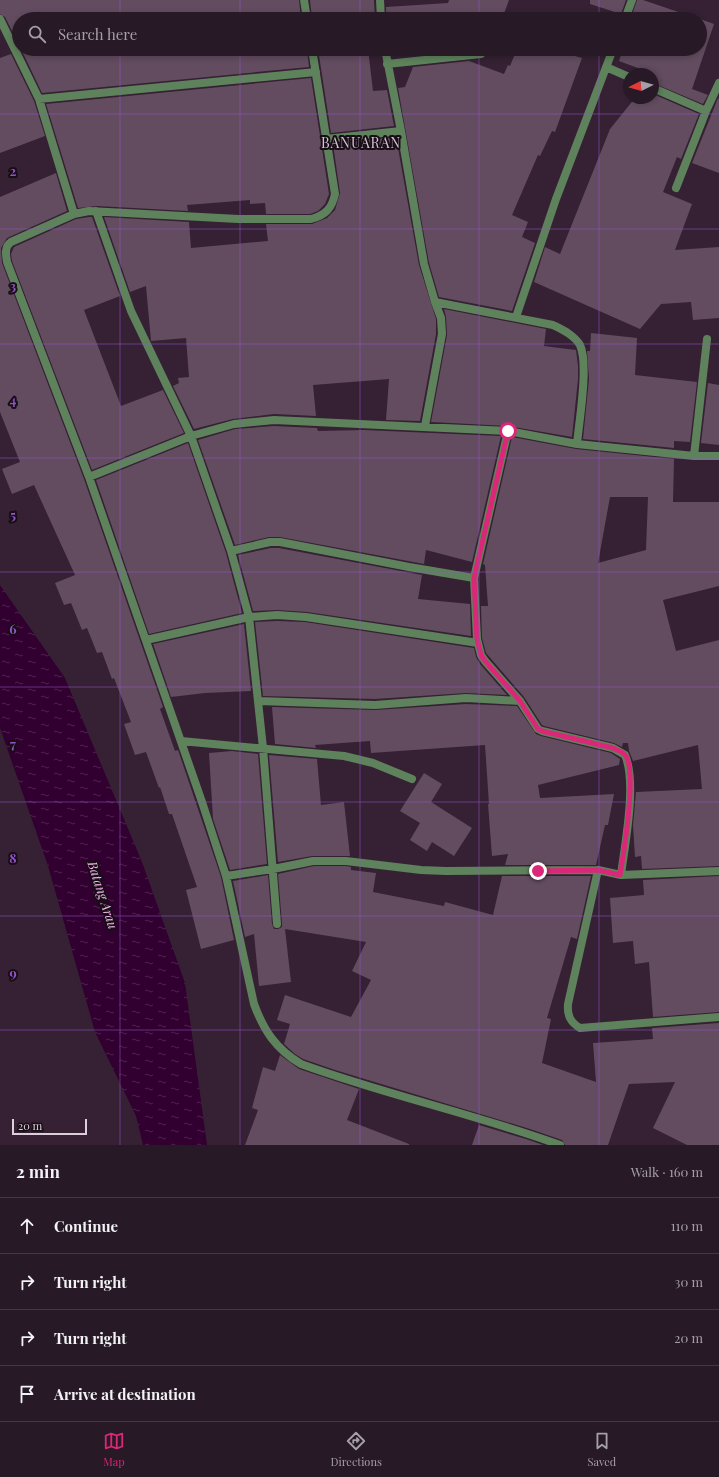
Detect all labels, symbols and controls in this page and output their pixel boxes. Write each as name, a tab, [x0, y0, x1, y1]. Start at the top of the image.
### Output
search box	[12, 12, 707, 56]
icon: search	[26, 23, 48, 45]
text: Search here	[58, 24, 137, 44]
north arrow	[623, 68, 659, 104]
district label: BANUARAN	[321, 133, 401, 152]
text: 2	[10, 162, 17, 179]
text: 3	[10, 277, 16, 294]
text: 4	[10, 391, 17, 408]
route start	[499, 422, 517, 440]
text: 5	[10, 506, 16, 523]
text: 6	[9, 620, 17, 637]
text: 7	[10, 735, 16, 752]
text: 8	[9, 849, 17, 866]
water label: Batang Arau	[84, 858, 122, 931]
route end	[529, 862, 547, 880]
text: 9	[9, 964, 17, 981]
scale bar	[12, 1117, 87, 1136]
text: 20 m	[18, 1118, 42, 1133]
text: 2 min	[16, 1160, 60, 1182]
text: Walk · 160 m	[631, 1163, 703, 1180]
icon: ahead	[16, 1215, 38, 1237]
text: Continue	[54, 1216, 118, 1236]
text: 110 m	[671, 1217, 703, 1234]
icon: right	[16, 1271, 38, 1293]
text: Turn right	[54, 1272, 127, 1292]
text: 30 m	[675, 1273, 703, 1290]
icon: right	[16, 1327, 38, 1349]
text: Turn right	[54, 1328, 127, 1348]
text: 20 m	[674, 1329, 703, 1346]
icon: arrive	[16, 1383, 38, 1405]
text: Arrive at destination	[54, 1384, 196, 1404]
tab: Map	[103, 1430, 125, 1469]
tab: Directions	[330, 1430, 382, 1469]
tab: Saved	[588, 1430, 616, 1469]

